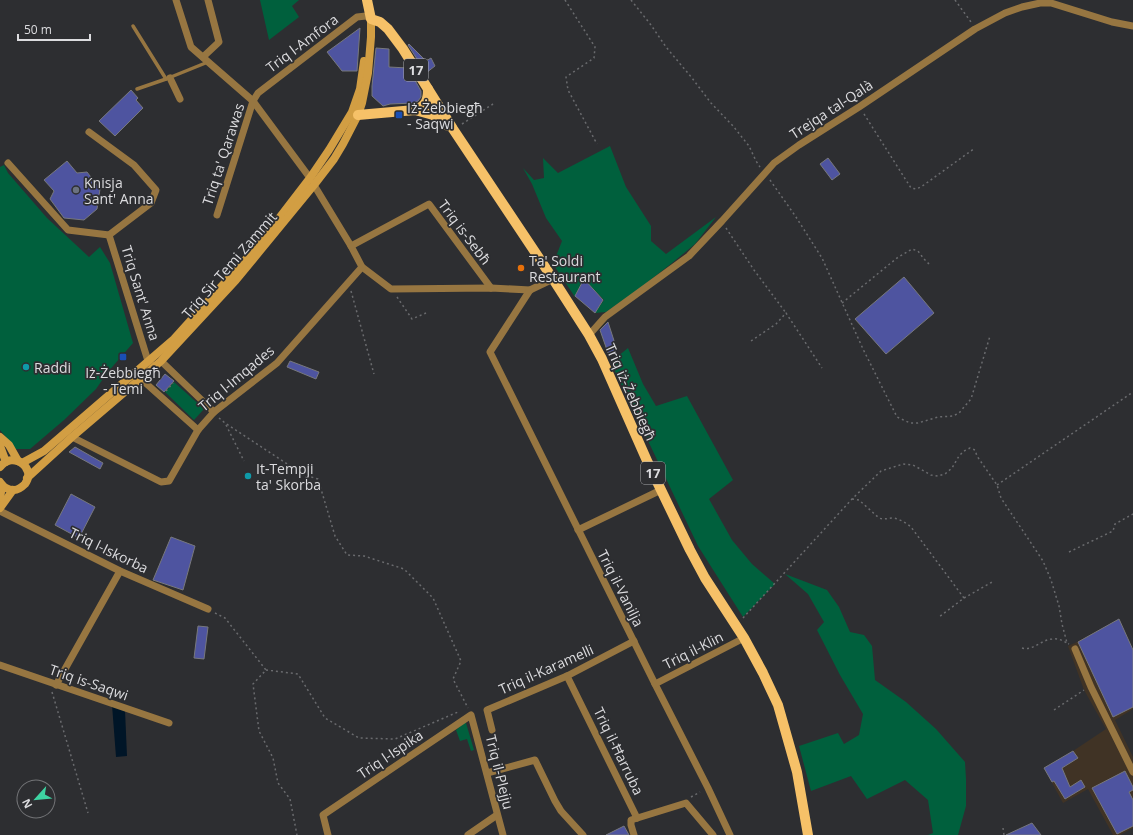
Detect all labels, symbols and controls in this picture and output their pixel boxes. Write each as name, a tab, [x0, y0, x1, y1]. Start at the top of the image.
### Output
street label: Triq l-Amfora	[262, 10, 342, 76]
scale bar	[18, 16, 90, 42]
text: 50 m	[24, 21, 52, 38]
road number: 17	[404, 59, 428, 81]
street label: Trejqa tal-Qalà	[786, 75, 876, 143]
place label: Iż-Żebbiegħ - Saqwi	[407, 98, 483, 133]
street label: Triq ta' Qarawas	[198, 100, 249, 207]
marker: Iż-Żebbiegħ - Saqwi	[394, 110, 404, 120]
place label: Knisja Sant' Anna	[84, 173, 154, 208]
marker: Knisja Sant' Anna	[71, 185, 81, 195]
street label: Triq is-Sebħ	[434, 196, 496, 268]
street label: Triq Sir Temi Zammit	[177, 208, 281, 322]
street label: Triq Sant' Anna	[117, 243, 165, 343]
place label: Ta' Soldi Restaurant	[529, 251, 601, 286]
marker: Ta' Soldi Restaurant	[516, 263, 526, 273]
street label: Triq l-Imqades	[194, 340, 278, 415]
street label: Triq iż-Żebbiegħ	[601, 340, 661, 444]
marker: Iż-Żebbiegħ - Temi	[118, 352, 128, 362]
place label: Raddi	[34, 358, 71, 377]
marker: Raddi	[21, 362, 31, 372]
place label: Iż-Żebbiegħ - Temi	[85, 363, 161, 398]
place label: It-Tempji ta' Skorba	[256, 459, 321, 494]
road number: 17	[641, 462, 665, 484]
marker: It-Tempji ta' Skorba	[243, 471, 253, 481]
street label: Triq l-Iskorba	[66, 523, 152, 577]
street label: Triq il-Vanilja	[594, 546, 648, 630]
street label: Triq il-Klin	[660, 627, 726, 673]
street label: Triq il-Karamelli	[496, 640, 596, 698]
street label: Triq is-Saqwi	[47, 660, 131, 704]
street label: Triq il-Ħarruba	[590, 704, 648, 798]
street label: Triq l-Ispika	[354, 725, 426, 783]
street label: Triq il-Plejju	[482, 733, 518, 811]
north arrow	[16, 779, 56, 819]
text: N	[18, 796, 35, 811]

